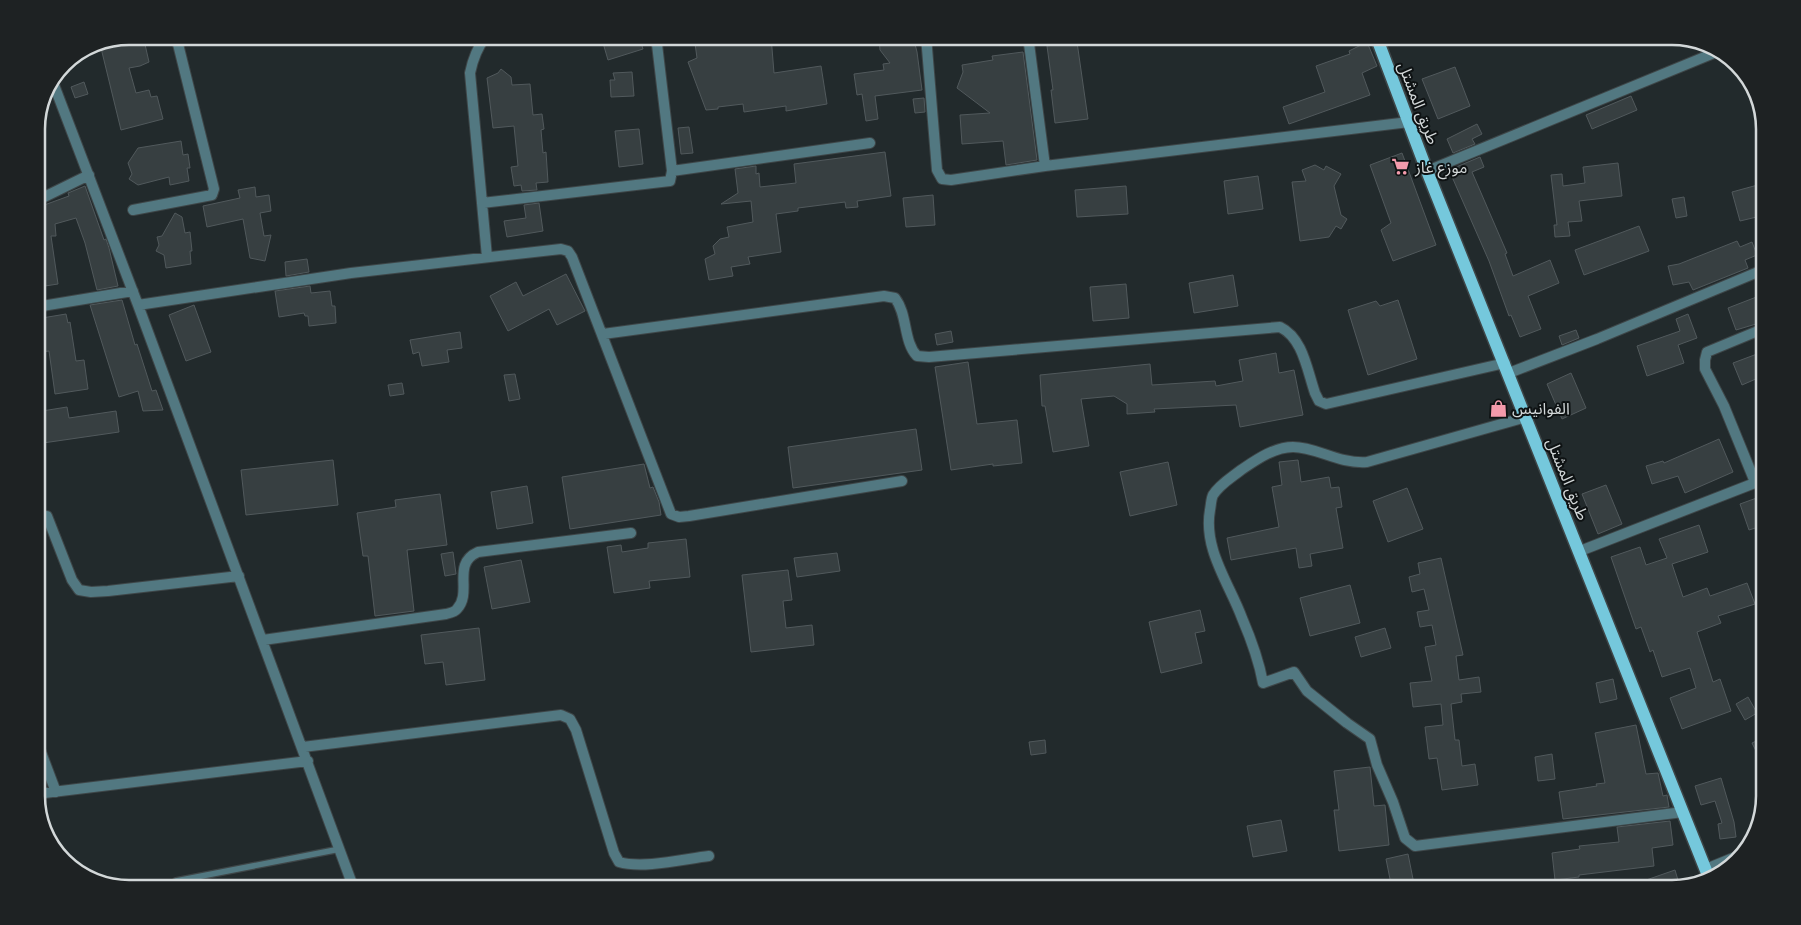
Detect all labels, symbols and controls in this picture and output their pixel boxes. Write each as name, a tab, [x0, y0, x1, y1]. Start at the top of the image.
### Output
street label: طريق المشتل	[1393, 59, 1445, 148]
place label: موزع غاز	[1414, 156, 1467, 180]
supermarket icon: موزع غاز	[1391, 157, 1411, 177]
place label: الفوانيس	[1512, 397, 1570, 419]
shop icon: الفوانيس	[1488, 398, 1508, 418]
street label: طريق المشتل	[1542, 435, 1595, 523]

